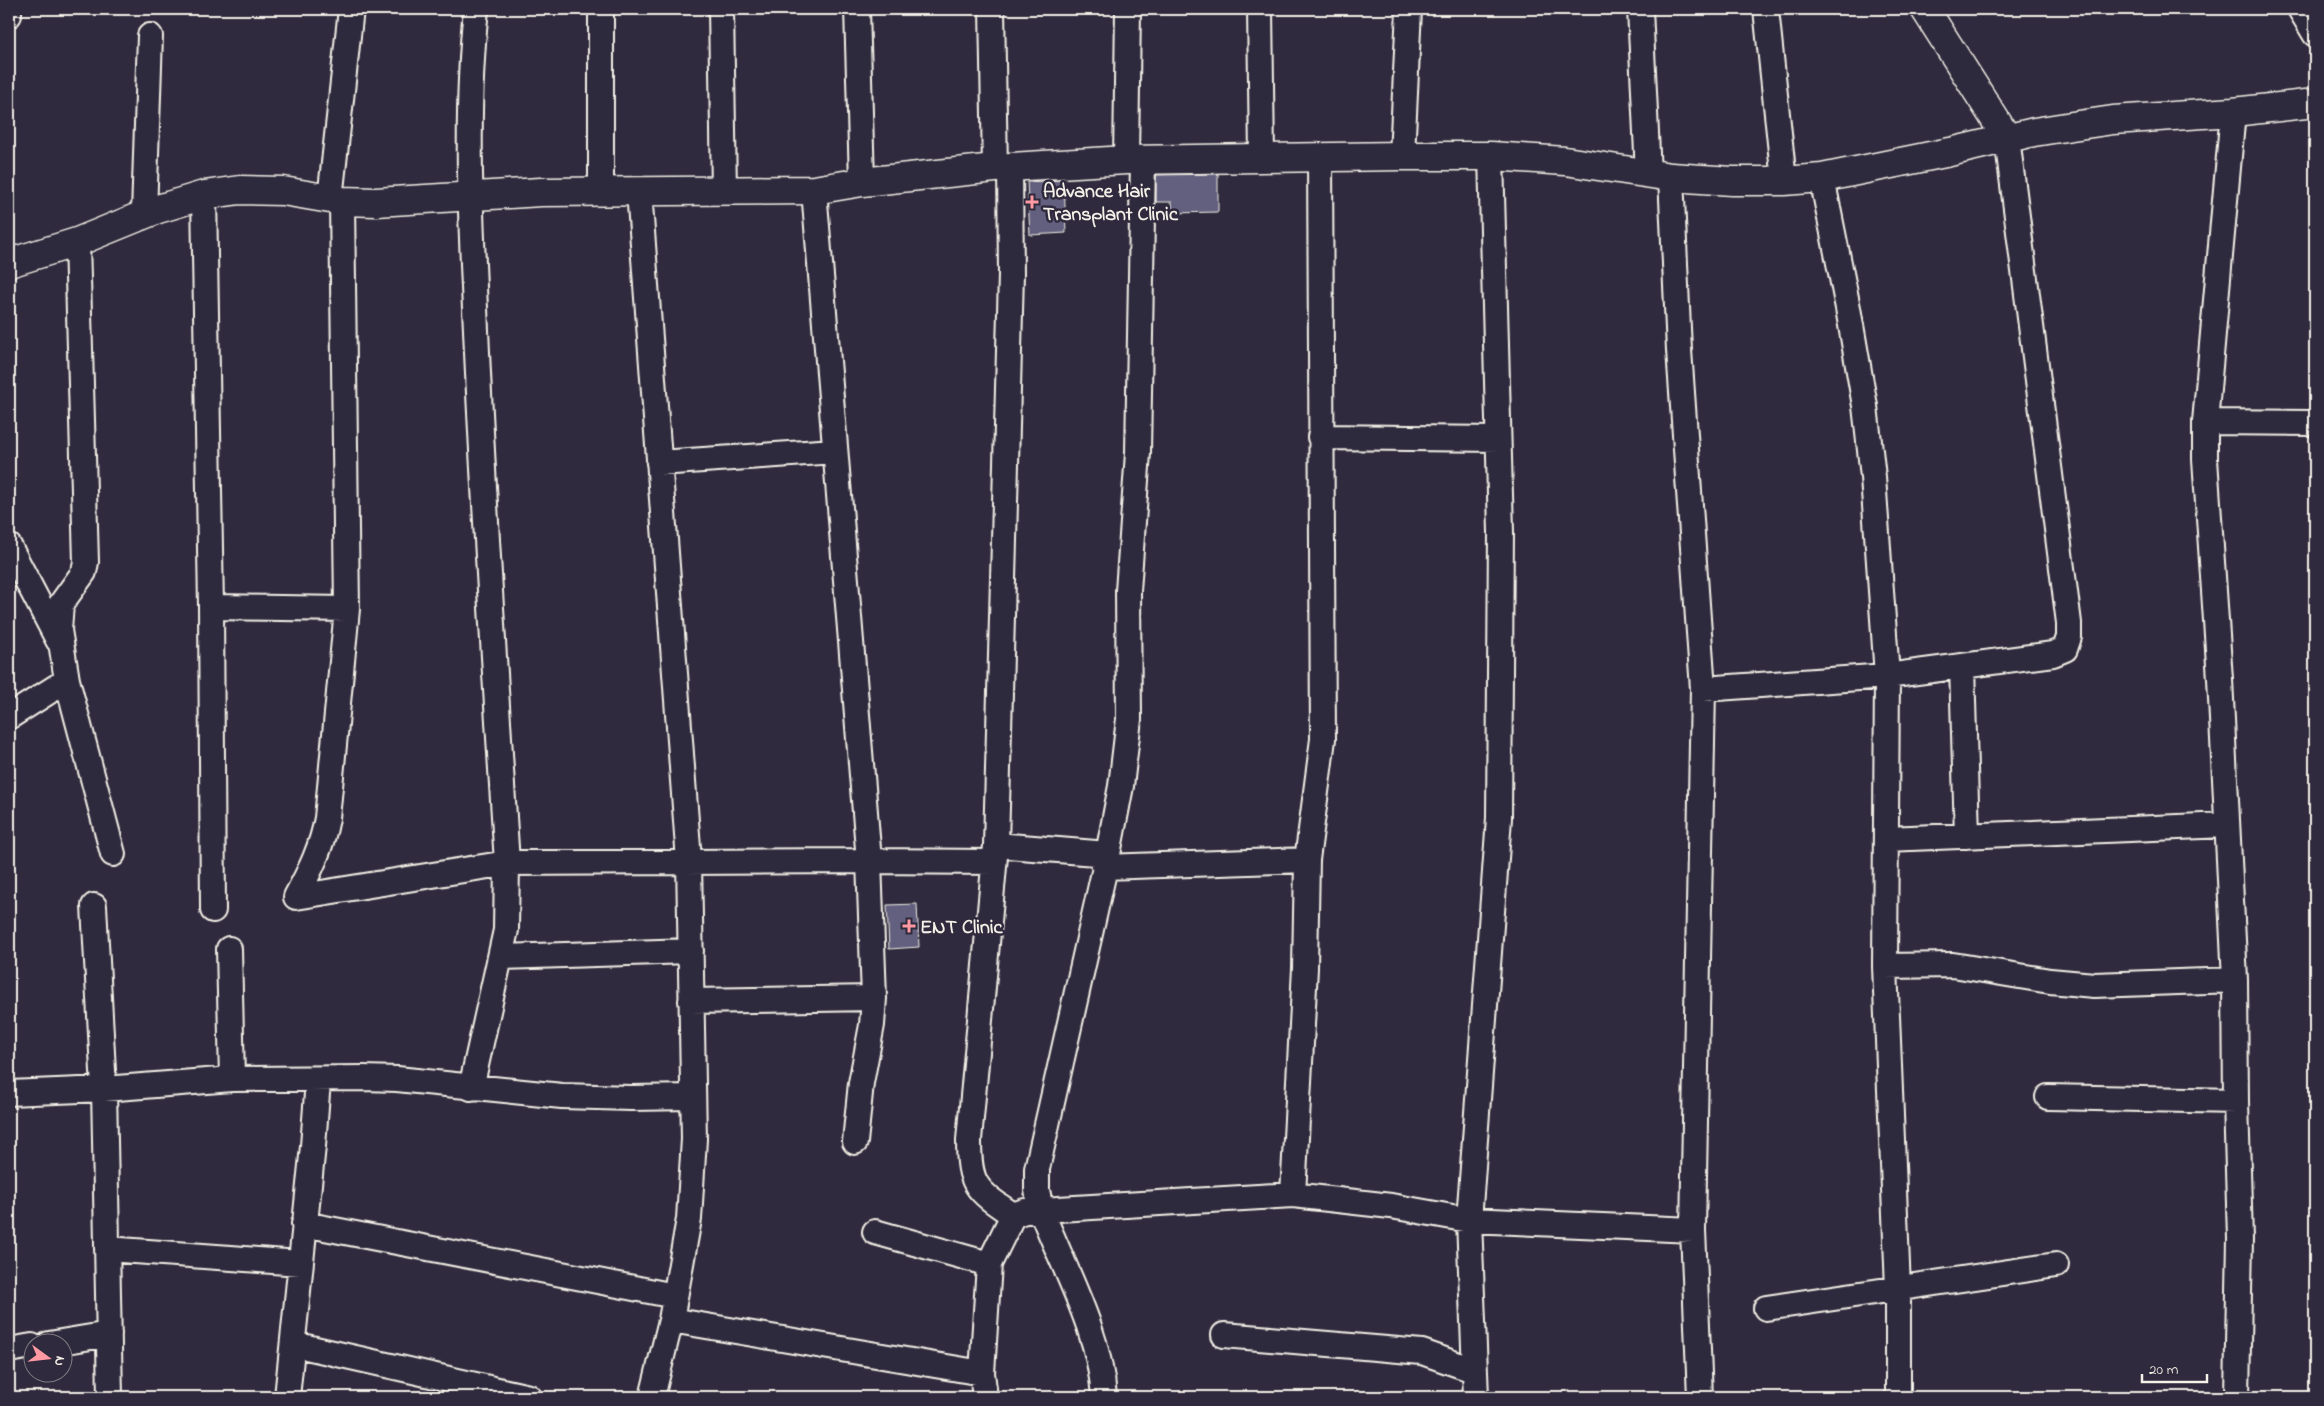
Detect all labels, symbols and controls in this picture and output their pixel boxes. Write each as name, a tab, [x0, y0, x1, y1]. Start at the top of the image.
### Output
place label: Advance Hair Transplant Clinic	[1043, 178, 1179, 230]
marker: Advance Hair Transplant Clinic	[1025, 195, 1039, 209]
place label: ENT Clinic	[920, 914, 1003, 943]
marker: ENT Clinic	[902, 919, 916, 933]
north arrow	[22, 1334, 72, 1384]
scale bar	[2142, 1351, 2206, 1383]
text: N	[48, 1354, 70, 1368]
text: 20 m	[2149, 1359, 2179, 1381]

